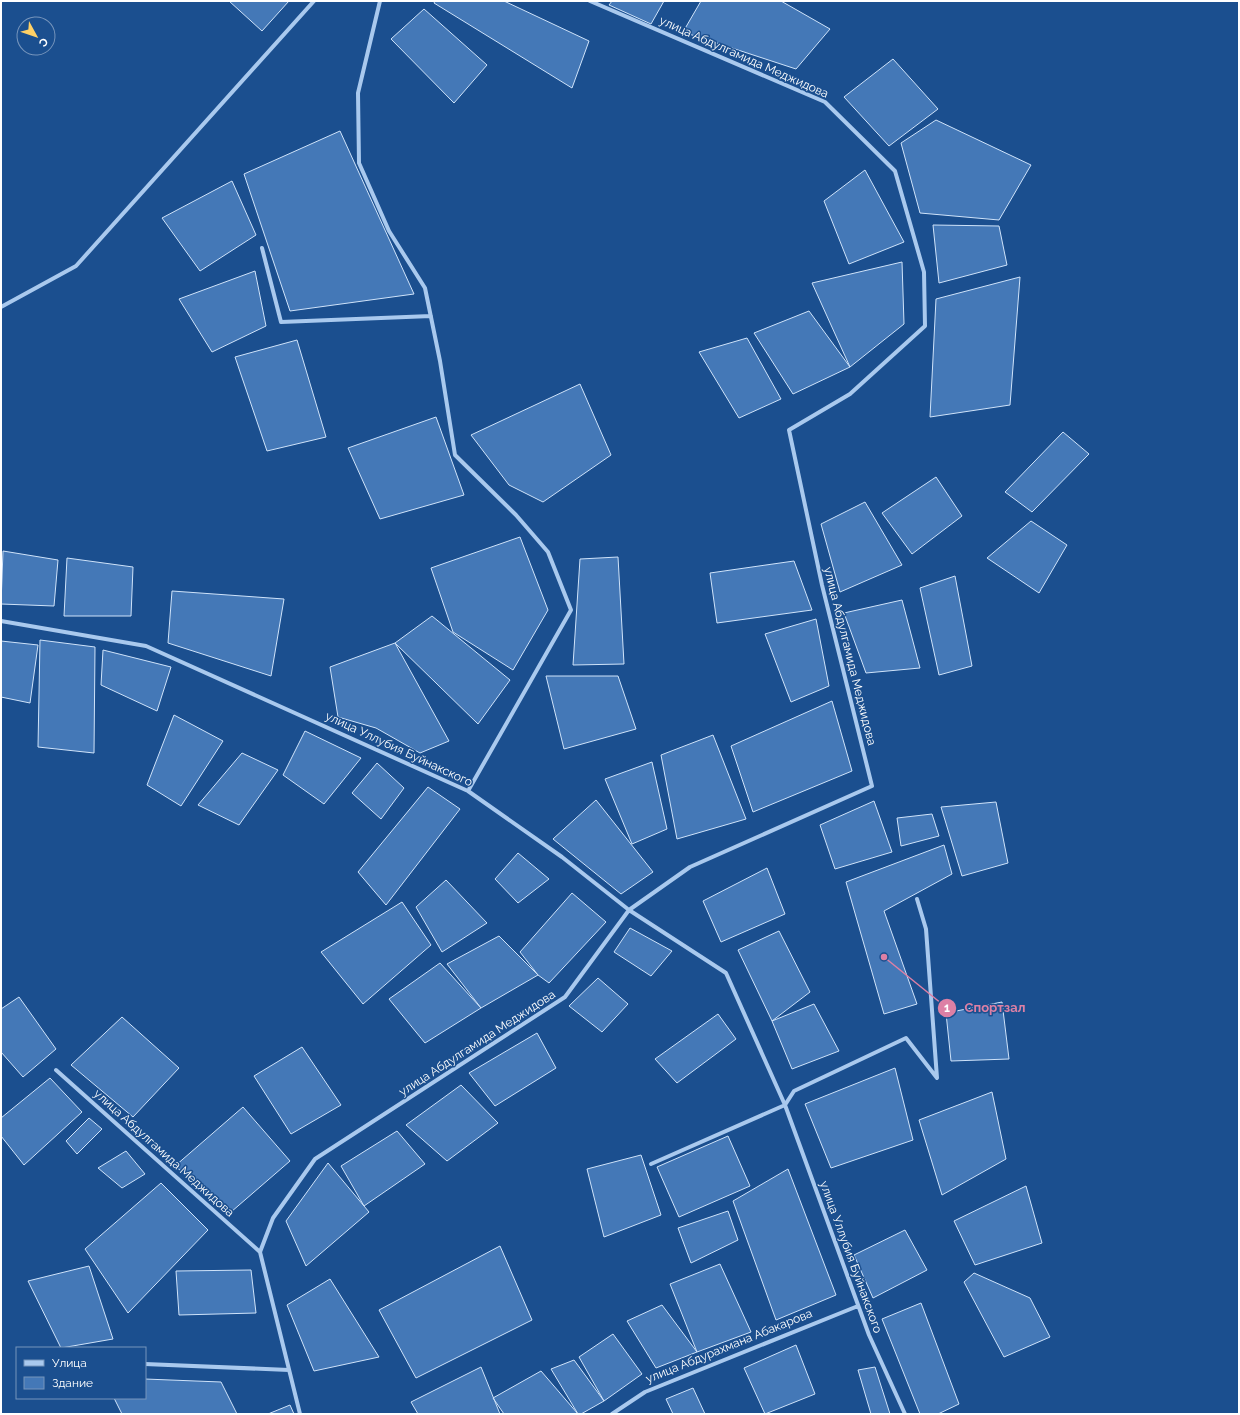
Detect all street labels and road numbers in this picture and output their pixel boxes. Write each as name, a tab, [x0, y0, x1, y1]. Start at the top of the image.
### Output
street label: улица Абдулгамида Меджидова	[657, 13, 831, 101]
street label: улица Абдулгамида Меджидова	[821, 565, 879, 747]
street label: улица Уллубия Буйнакского	[323, 709, 475, 789]
street label: улица Абдулгамида Меджидова	[396, 987, 558, 1099]
street label: улица Абдулгамида Меджидова	[91, 1086, 237, 1220]
street label: улица Уллубия Буйнакского	[817, 1179, 885, 1335]
street label: улица Абдурахмана Абакарова	[644, 1306, 814, 1386]

